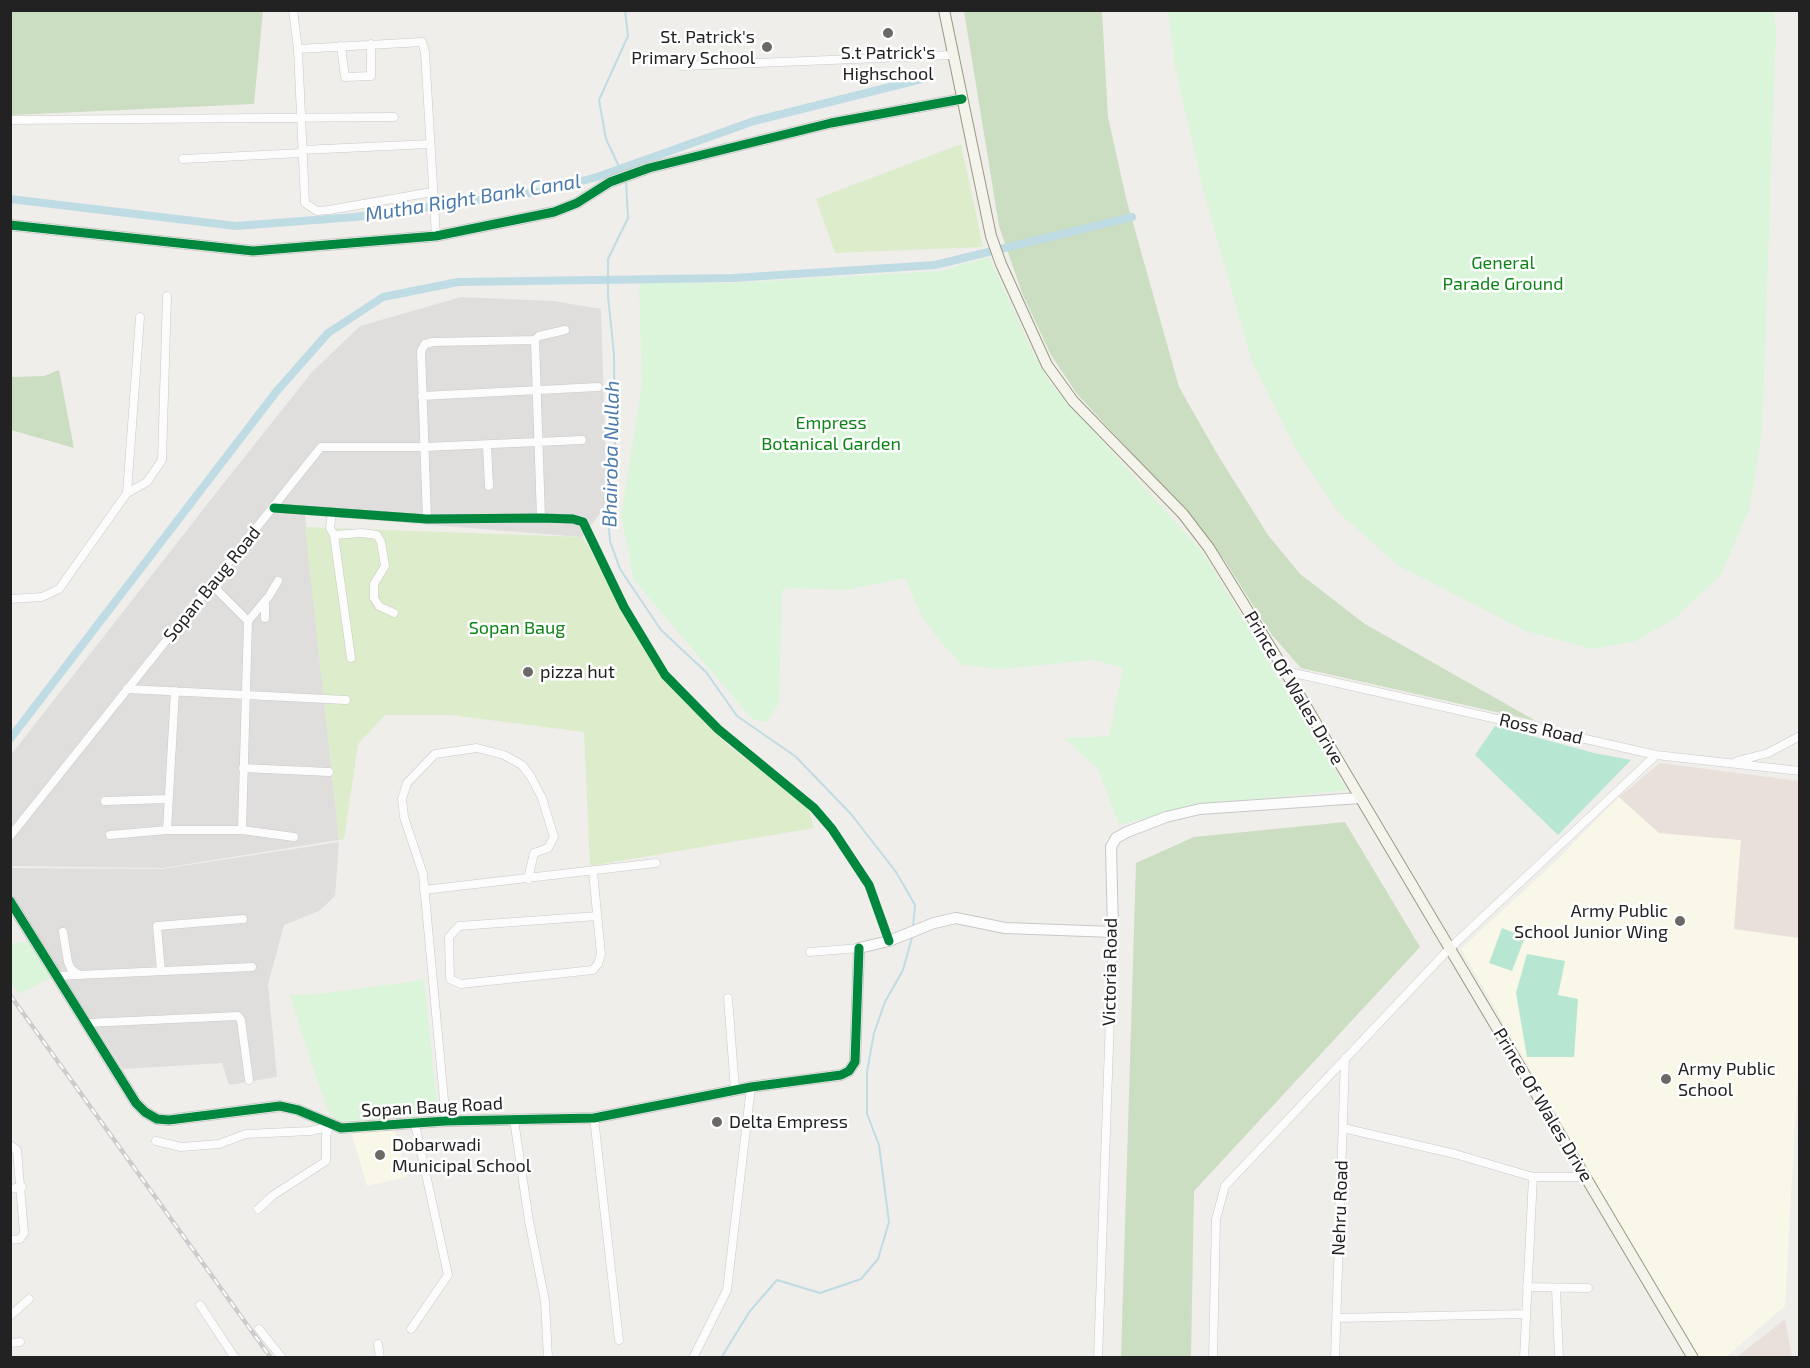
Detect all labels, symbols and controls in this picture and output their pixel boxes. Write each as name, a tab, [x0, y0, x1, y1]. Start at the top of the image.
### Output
place label: St. Patrick's Primary School	[631, 26, 755, 68]
marker: S.t Patrick's Highschool	[881, 26, 895, 40]
marker: St. Patrick's Primary School	[760, 40, 774, 54]
place label: S.t Patrick's Highschool	[841, 42, 935, 84]
water label: Mutha Right Bank Canal	[363, 169, 583, 227]
park label: General Parade Ground	[1442, 252, 1564, 294]
water label: Bhairoba Nullah	[598, 380, 624, 528]
park label: Empress Botanical Garden	[761, 412, 901, 454]
street label: Sopan Baug Road	[159, 522, 265, 646]
street label: Prince Of Wales Drive	[1240, 607, 1348, 769]
park label: Sopan Baug	[469, 617, 565, 639]
place label: pizza hut	[540, 661, 615, 683]
marker: pizza hut	[521, 665, 535, 679]
street label: Ross Road	[1497, 709, 1585, 749]
place label: Army Public School Junior Wing	[1514, 900, 1668, 942]
marker: Army Public School Junior Wing	[1673, 914, 1687, 928]
street label: Victoria Road	[1098, 918, 1122, 1026]
street label: Prince Of Wales Drive	[1489, 1024, 1597, 1186]
place label: Army Public School	[1678, 1058, 1775, 1100]
marker: Army Public School	[1659, 1072, 1673, 1086]
street label: Sopan Baug Road	[361, 1093, 503, 1121]
place label: Delta Empress	[729, 1111, 848, 1133]
marker: Delta Empress	[710, 1115, 724, 1129]
place label: Dobarwadi Municipal School	[392, 1134, 531, 1176]
marker: Dobarwadi Municipal School	[373, 1148, 387, 1162]
street label: Nehru Road	[1328, 1160, 1352, 1256]

